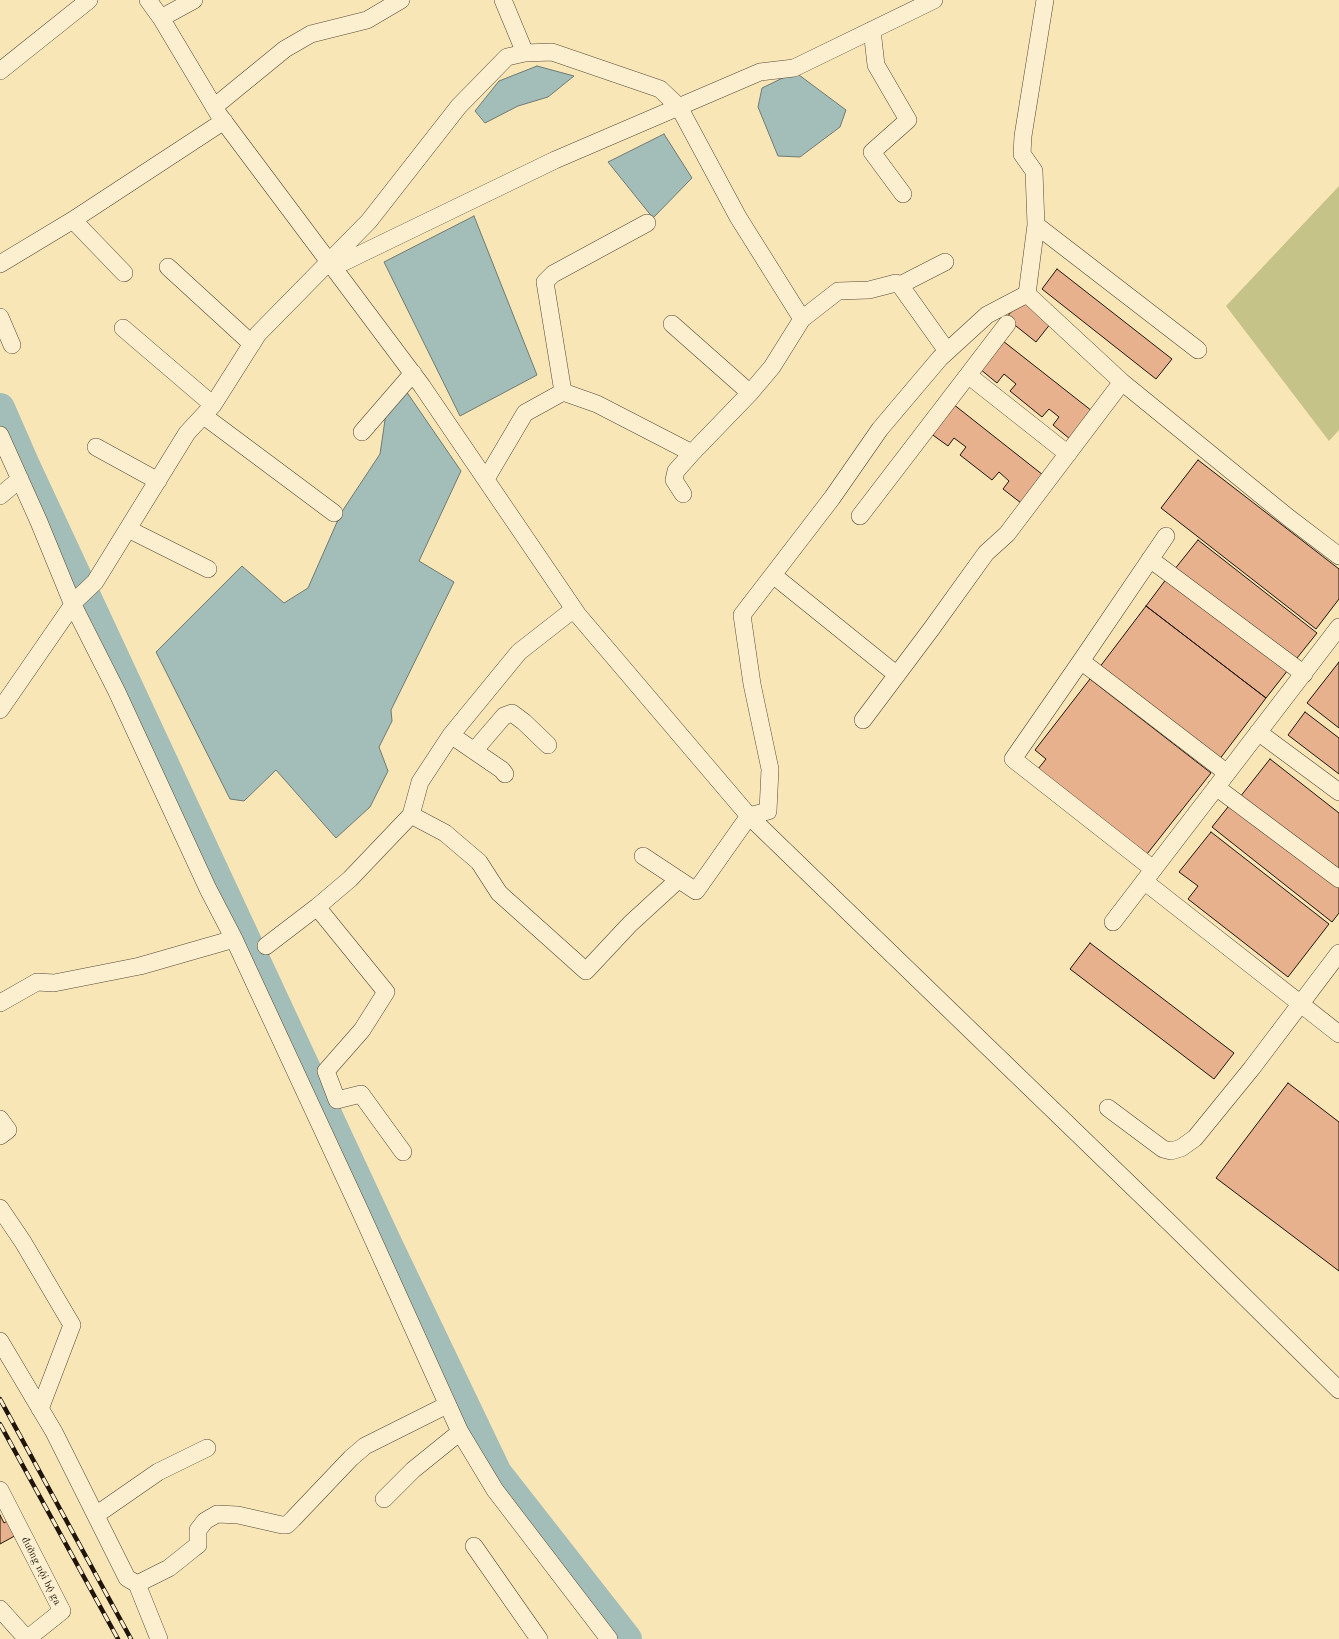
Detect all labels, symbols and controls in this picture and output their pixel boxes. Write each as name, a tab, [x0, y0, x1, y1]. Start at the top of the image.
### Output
street label: đường nội bộ ga	[18, 1535, 64, 1607]

